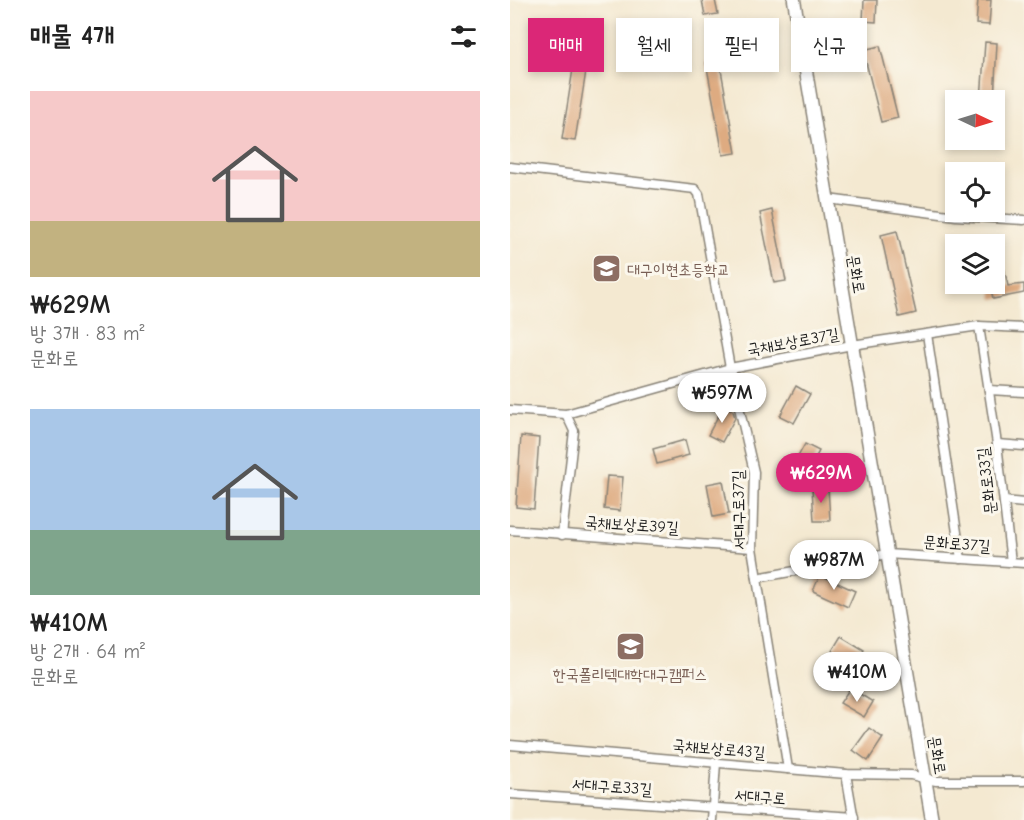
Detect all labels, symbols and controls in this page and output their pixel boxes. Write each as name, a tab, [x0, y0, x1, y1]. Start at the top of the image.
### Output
chip: 매매	[528, 18, 604, 72]
chip: 월세	[616, 18, 692, 72]
chip: 필터	[704, 18, 779, 72]
chip: 신규	[791, 18, 867, 72]
icon: filters	[447, 20, 480, 53]
text: 매물 4개	[30, 21, 114, 51]
north arrow	[945, 90, 1005, 150]
map controls	[945, 90, 1005, 294]
icon: home	[201, 130, 309, 238]
button: locate	[945, 162, 1005, 222]
button: layers	[945, 234, 1005, 294]
school or university icon: 대구이현초등학교	[590, 253, 622, 285]
street label: 문화로	[844, 254, 868, 295]
place label: 대구이현초등학교	[627, 261, 730, 279]
text: ₩629M	[30, 290, 110, 320]
text: 방 3개 · 83 m²	[30, 322, 145, 345]
street label: 국채보상로37길	[746, 325, 841, 359]
text: 문화로	[30, 347, 78, 370]
pin: ₩597M	[680, 373, 764, 424]
text: ₩597M	[691, 381, 753, 404]
street label: 문화로33길	[974, 446, 1000, 516]
icon: home	[201, 448, 309, 556]
pin: ₩629M	[779, 453, 863, 504]
text: ₩629M	[790, 461, 852, 484]
street label: 서대구로37길	[729, 470, 749, 550]
street label: 국채보상로39길	[584, 513, 679, 537]
street label: 문화로37길	[923, 533, 991, 555]
pin: ₩987M	[792, 540, 876, 591]
text: ₩987M	[804, 548, 864, 571]
text: ₩410M	[30, 608, 108, 638]
school or university icon: 한국폴리텍대학대구캠퍼스	[614, 630, 646, 662]
text: 방 2개 · 64 m²	[30, 640, 145, 663]
pin: ₩410M	[815, 652, 899, 703]
text: ₩410M	[827, 660, 887, 683]
text: 문화로	[30, 665, 78, 688]
place label: 한국폴리텍대학대구캠퍼스	[553, 666, 707, 684]
street label: 문화로	[925, 735, 949, 776]
street label: 국채보상로43길	[672, 736, 766, 762]
street label: 서대구로33길	[571, 775, 653, 799]
street label: 서대구로	[734, 786, 786, 808]

